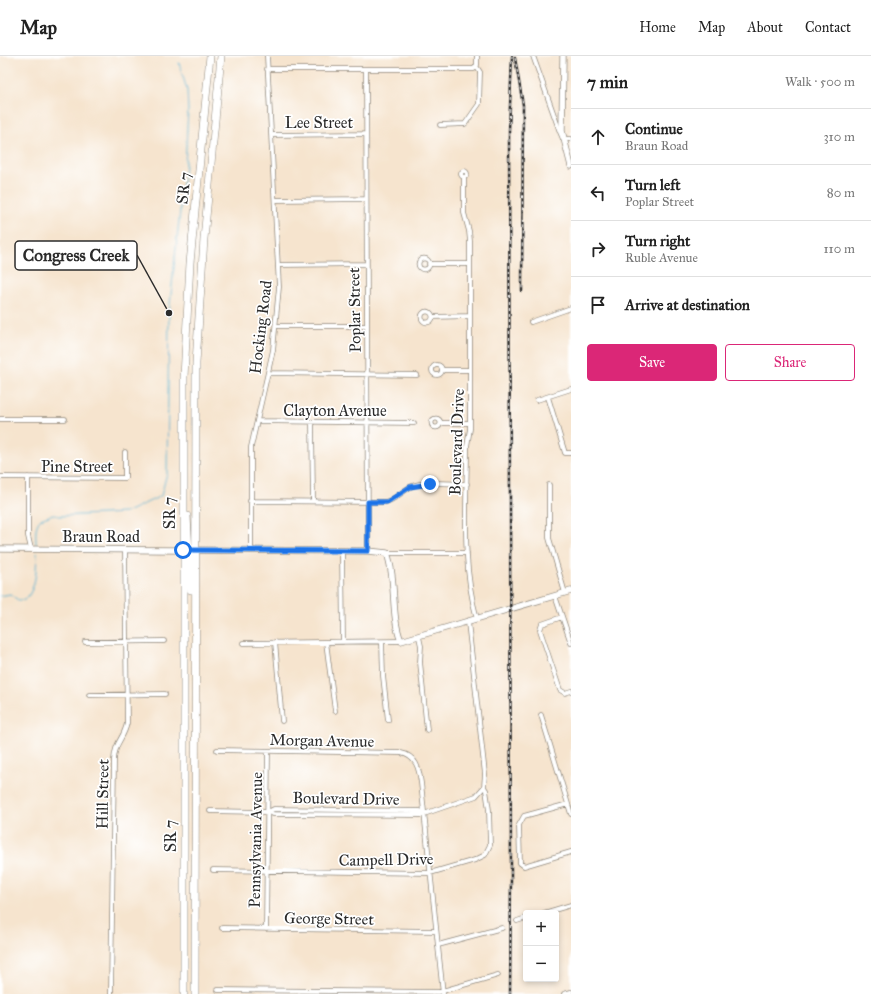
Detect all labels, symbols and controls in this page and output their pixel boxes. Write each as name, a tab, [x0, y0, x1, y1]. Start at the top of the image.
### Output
text: Map	[20, 16, 57, 39]
text: Home	[639, 19, 676, 36]
text: Map	[698, 19, 725, 36]
text: About	[747, 19, 783, 36]
text: Contact	[805, 19, 851, 36]
text: 7 min	[587, 72, 628, 93]
text: Walk · 500 m	[785, 74, 855, 90]
street label: Lee Street	[285, 113, 354, 132]
text: Continue	[625, 120, 683, 138]
icon: ahead	[587, 126, 609, 148]
text: 310 m	[823, 129, 855, 145]
text: Braun Road	[625, 138, 688, 154]
street label: SR 7	[172, 171, 195, 205]
text: Turn left	[625, 176, 681, 194]
icon: left	[587, 182, 609, 204]
text: 80 m	[827, 185, 855, 201]
text: Poplar Street	[625, 194, 694, 210]
text: Turn right	[625, 232, 690, 250]
icon: right	[587, 238, 609, 260]
callout: Congress Creek	[15, 241, 137, 270]
text: 110 m	[823, 241, 855, 257]
text: Congress Creek	[23, 245, 130, 266]
text: Ruble Avenue	[625, 250, 698, 266]
street label: Poplar Street	[344, 267, 365, 353]
street label: Hocking Road	[245, 279, 277, 375]
icon: arrive	[587, 294, 609, 316]
text: Arrive at destination	[625, 296, 750, 314]
button: Save	[587, 344, 717, 381]
button: Share	[725, 344, 855, 381]
street label: Boulevard Drive	[445, 388, 468, 496]
street label: Clayton Avenue	[283, 401, 387, 420]
street label: Pine Street	[41, 457, 113, 476]
route end	[421, 475, 439, 493]
street label: SR 7	[160, 497, 179, 529]
street label: Braun Road	[62, 527, 140, 546]
route start	[174, 541, 192, 559]
street label: Morgan Avenue	[269, 730, 375, 752]
street label: Hill Street	[92, 758, 113, 829]
street label: Pennsylvania Avenue	[245, 772, 266, 908]
street label: Boulevard Drive	[292, 788, 400, 809]
street label: SR 7	[161, 820, 180, 852]
street label: Campell Drive	[338, 849, 434, 870]
street label: George Street	[284, 908, 374, 930]
map controls	[523, 910, 559, 982]
button: +	[523, 910, 559, 946]
button: −	[523, 946, 559, 982]

